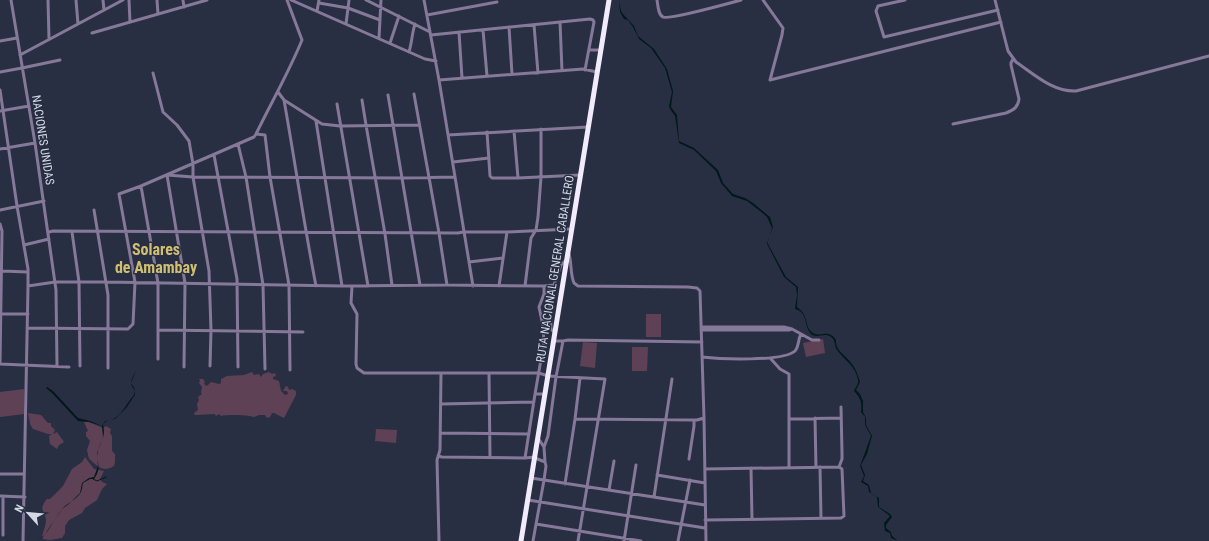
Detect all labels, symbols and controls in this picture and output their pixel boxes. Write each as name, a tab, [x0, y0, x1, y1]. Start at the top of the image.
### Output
street label: NACIONES UNIDAS	[29, 94, 57, 186]
street label: RUTA NACIONAL GENERAL CABALLERO	[533, 174, 577, 364]
district label: Solares de Amambay	[115, 240, 197, 277]
north arrow	[8, 493, 48, 533]
text: N	[12, 503, 27, 515]

